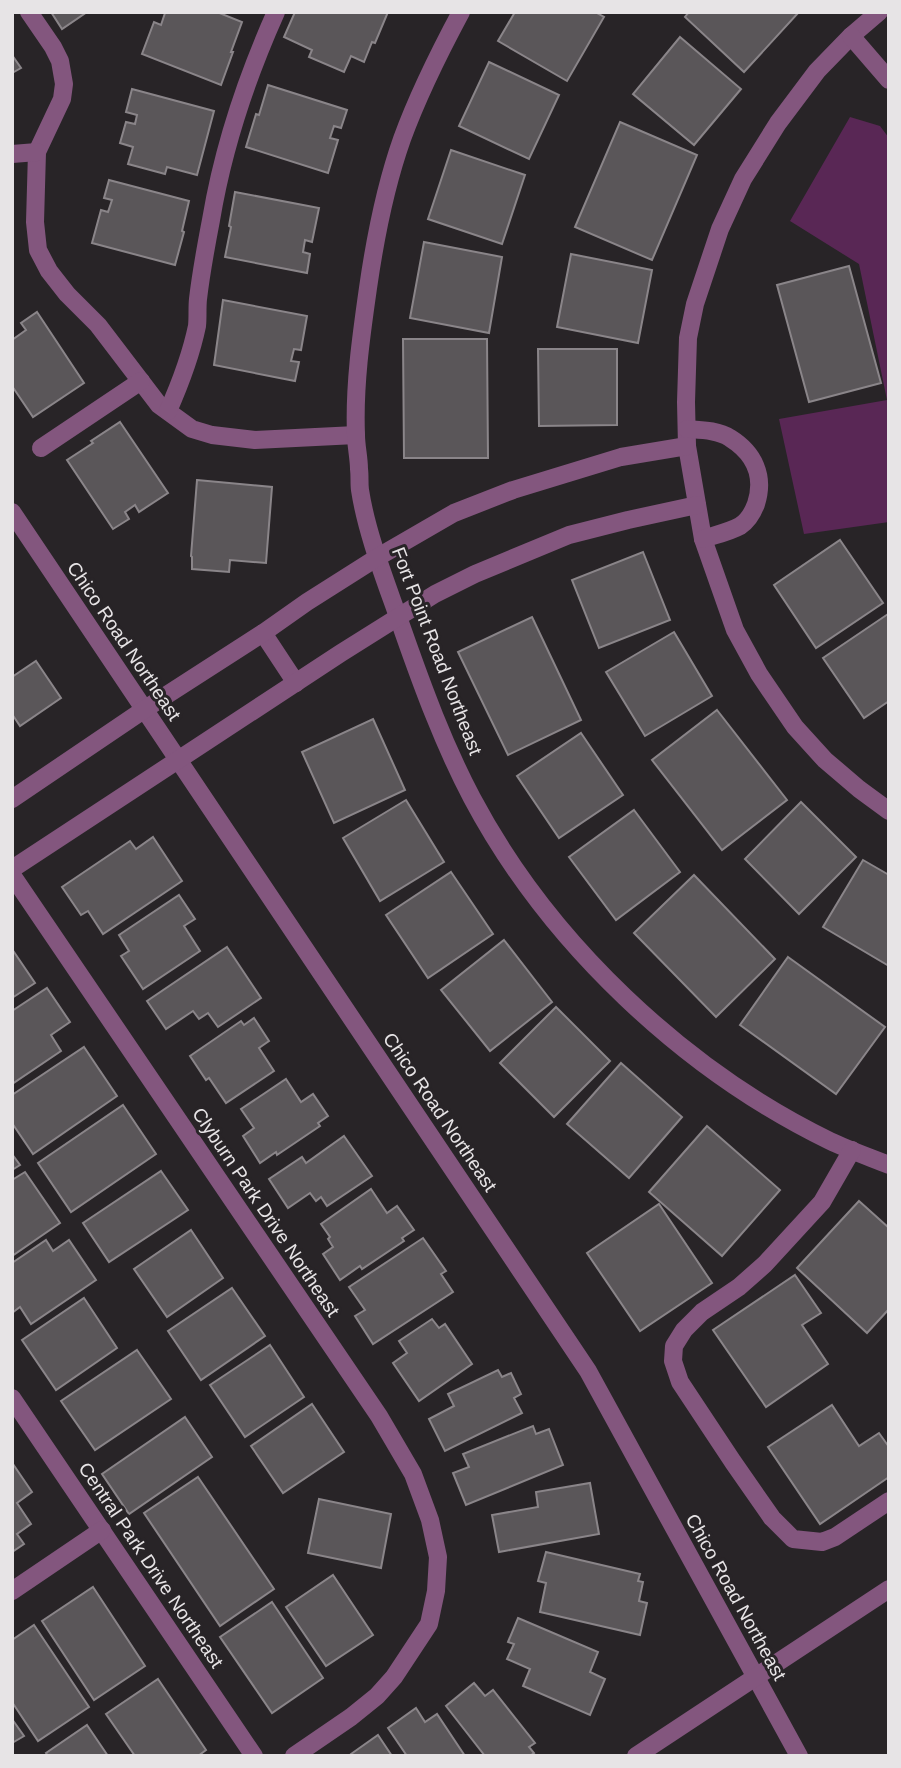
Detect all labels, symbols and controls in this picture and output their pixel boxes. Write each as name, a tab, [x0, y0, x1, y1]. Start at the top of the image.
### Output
street label: Fort Point Road Northeast	[388, 544, 487, 758]
street label: Chico Road Northeast	[63, 558, 185, 725]
street label: Chico Road Northeast	[379, 1029, 501, 1196]
street label: Clyburn Park Drive Northeast	[188, 1104, 344, 1321]
street label: Central Park Drive Northeast	[74, 1458, 228, 1672]
street label: Chico Road Northeast	[682, 1510, 791, 1684]

